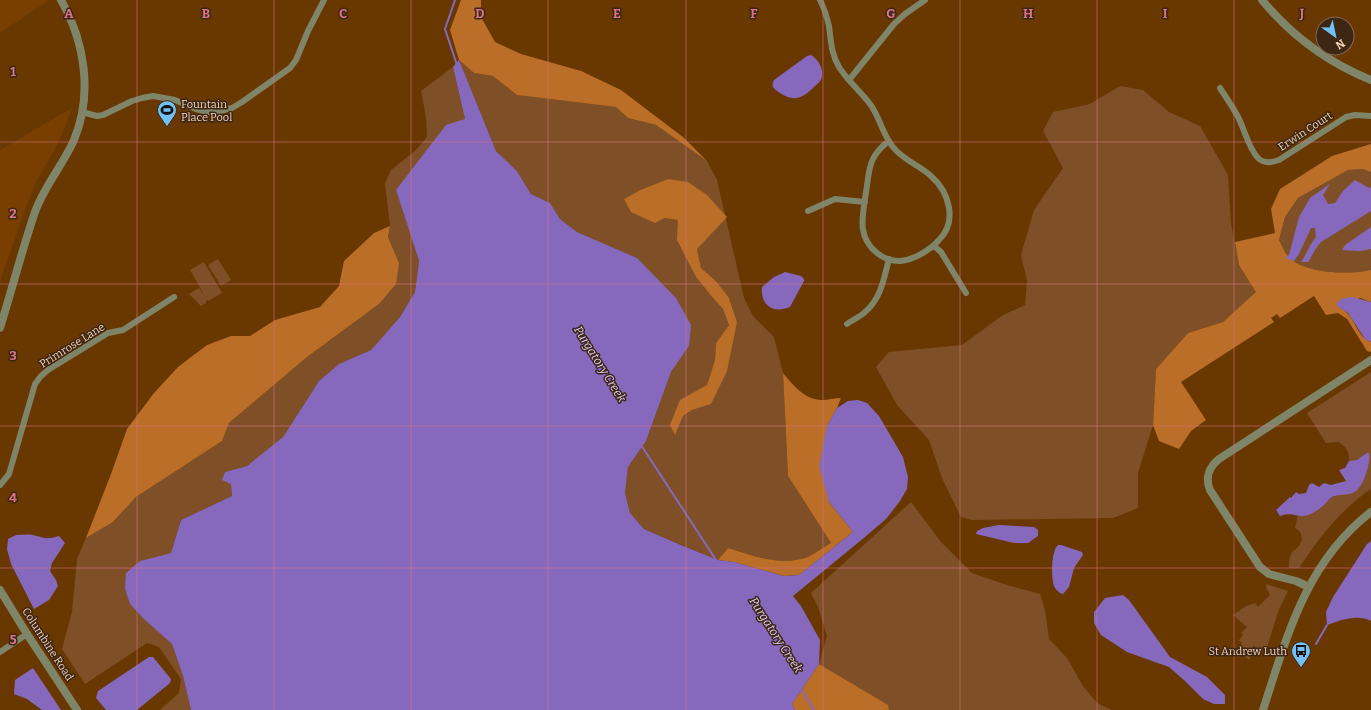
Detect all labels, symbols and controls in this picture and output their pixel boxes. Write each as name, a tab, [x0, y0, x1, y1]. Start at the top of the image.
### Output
text: A	[64, 6, 74, 21]
text: B	[202, 6, 210, 21]
text: C	[339, 6, 347, 21]
text: D	[475, 6, 485, 21]
text: E	[613, 6, 621, 21]
text: F	[750, 6, 758, 21]
text: G	[886, 6, 896, 21]
text: H	[1023, 6, 1033, 21]
text: I	[1163, 6, 1168, 21]
text: J	[1299, 6, 1305, 21]
north arrow	[1315, 16, 1355, 56]
text: N	[1333, 36, 1347, 52]
text: 1	[10, 64, 16, 79]
place label: Fountain Place Pool	[181, 98, 232, 124]
sports icon: Fountain Place Pool	[156, 99, 178, 127]
street label: Erwin Court	[1276, 109, 1335, 154]
text: 2	[9, 206, 17, 221]
street label: Primrose Lane	[37, 320, 107, 371]
water label: Purgatory Creek	[571, 323, 629, 405]
text: 3	[9, 348, 17, 363]
text: 4	[9, 490, 17, 505]
water label: Purgatory Creek	[746, 595, 806, 676]
street label: Columbine Road	[19, 605, 76, 684]
text: 5	[9, 632, 17, 647]
bus stop icon: St Andrew Luth	[1290, 640, 1312, 668]
place label: St Andrew Luth	[1208, 645, 1287, 658]

